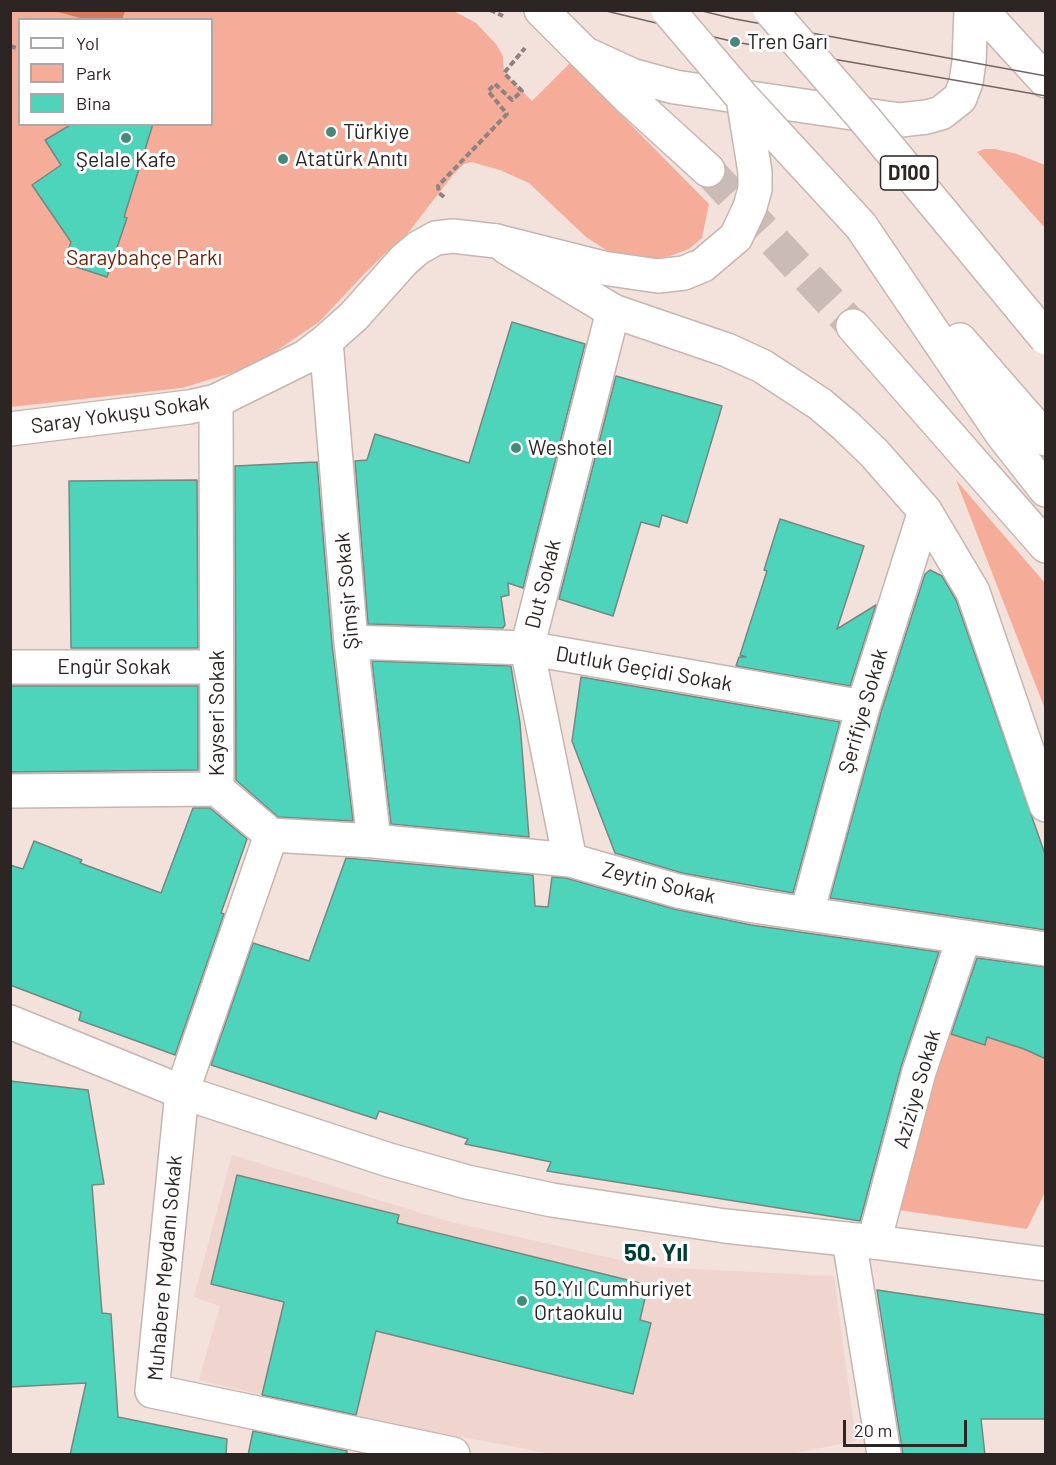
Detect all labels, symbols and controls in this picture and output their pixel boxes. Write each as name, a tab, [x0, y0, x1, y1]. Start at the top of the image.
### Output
legend	[18, 18, 213, 126]
place label: Tren Garı	[747, 29, 828, 55]
text: Yol	[76, 32, 99, 54]
marker: Tren Garı	[728, 35, 742, 49]
text: Park	[76, 62, 111, 84]
text: Bina	[76, 92, 111, 114]
place label: Türkiye	[343, 119, 409, 145]
marker: Türkiye	[324, 125, 338, 139]
marker: Şelale Kafe	[119, 131, 133, 145]
place label: Atatürk Anıtı	[295, 146, 408, 172]
place label: Şelale Kafe	[76, 147, 176, 173]
marker: Atatürk Anıtı	[276, 152, 290, 166]
road number: D100	[880, 156, 938, 190]
park label: Saraybahçe Parkı	[66, 245, 222, 271]
street label: Saray Yokuşu Sokak	[29, 389, 211, 439]
place label: Weshotel	[528, 435, 612, 461]
marker: Weshotel	[509, 441, 523, 455]
street label: Şimşir Sokak	[329, 531, 365, 651]
street label: Dut Sokak	[520, 537, 566, 631]
street label: Dutluk Geçidi Sokak	[554, 641, 734, 697]
street label: Şerifiye Sokak	[833, 645, 893, 777]
street label: Kayseri Sokak	[204, 650, 230, 776]
street label: Engür Sokak	[57, 654, 171, 680]
street label: Zeytin Sokak	[600, 857, 718, 909]
street label: Aziziye Sokak	[888, 1027, 946, 1151]
street label: Muhabere Meydanı Sokak	[143, 1154, 187, 1382]
district label: 50. Yıl	[624, 1239, 688, 1267]
place label: 50.Yıl Cumhuriyet Ortaokulu	[534, 1276, 692, 1326]
marker: 50.Yıl Cumhuriyet Ortaokulu	[515, 1294, 529, 1308]
scale bar	[846, 1408, 970, 1446]
text: 20 m	[854, 1419, 892, 1441]

